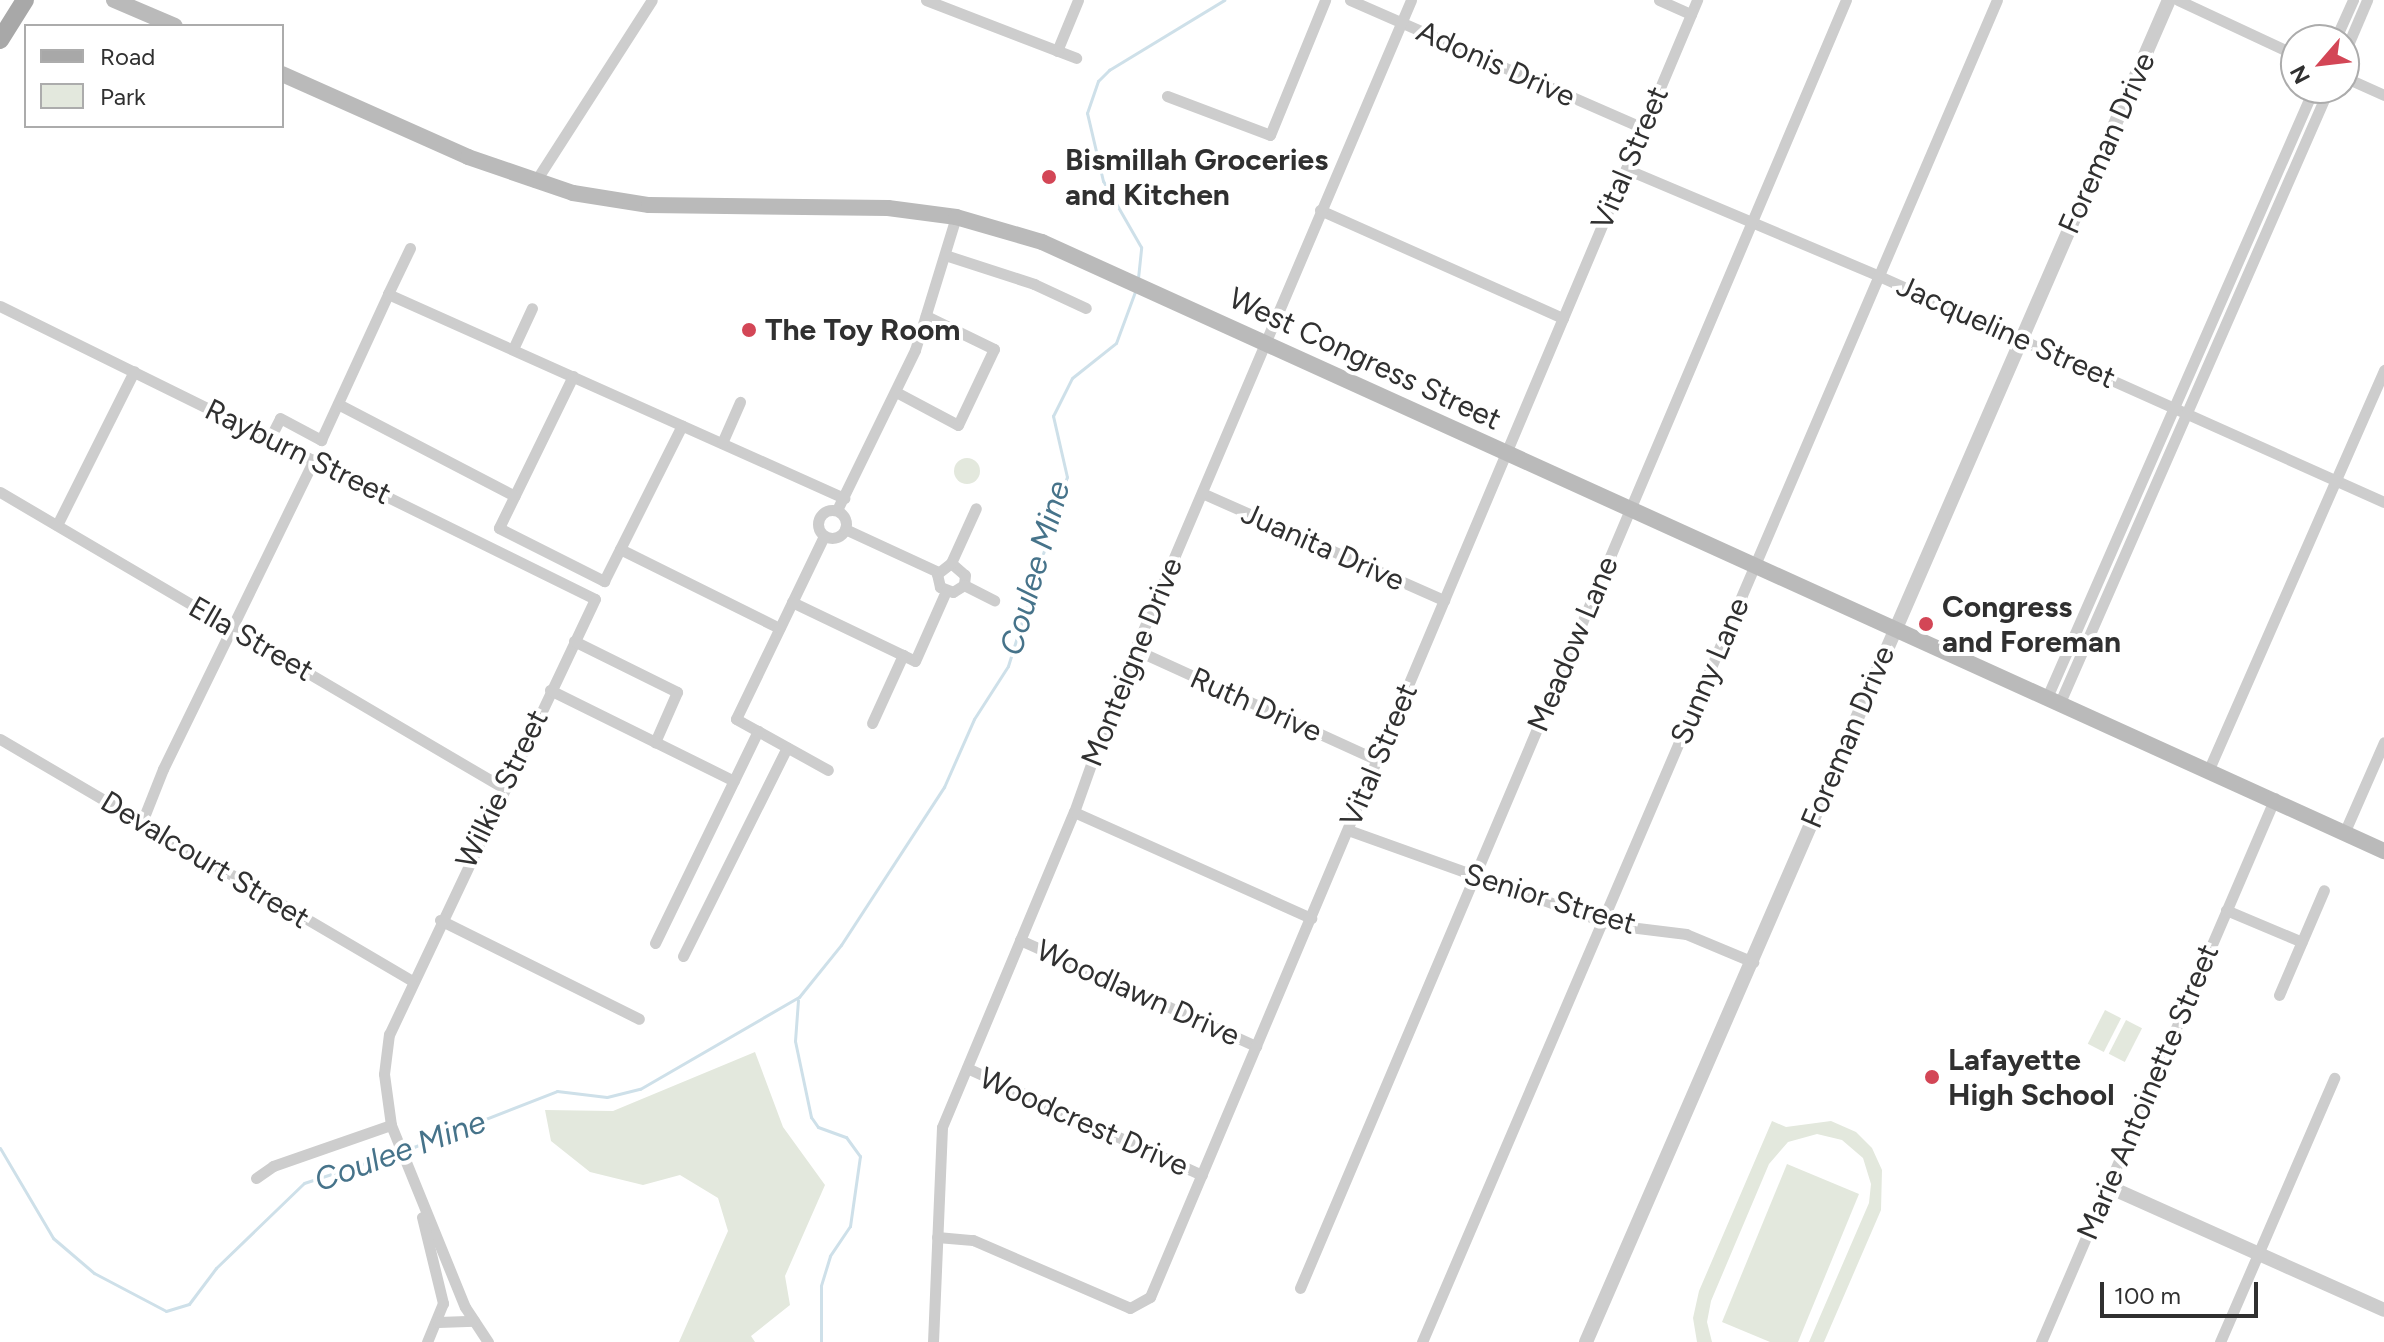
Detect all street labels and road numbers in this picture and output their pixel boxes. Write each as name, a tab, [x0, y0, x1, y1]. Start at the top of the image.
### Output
street label: Adonis Drive	[1411, 13, 1581, 115]
street label: Foreman Drive	[2051, 47, 2163, 239]
street label: Vital Street	[1584, 81, 1676, 235]
street label: Jacqueline Street	[1891, 268, 2121, 396]
street label: West Congress Street	[1223, 280, 1507, 438]
street label: Rayburn Street	[199, 391, 397, 513]
street label: Juanita Drive	[1236, 495, 1410, 599]
street label: Meadow Lane	[1520, 551, 1626, 737]
street label: Monteigne Drive	[1074, 553, 1190, 771]
street label: Ella Street	[182, 589, 320, 689]
street label: Sunny Lane	[1663, 592, 1757, 750]
street label: Foreman Drive	[1793, 641, 1903, 833]
street label: Ruth Drive	[1185, 660, 1327, 750]
street label: Vital Street	[1333, 678, 1425, 832]
street label: Wilkie Street	[448, 704, 556, 874]
street label: Devalcourt Street	[94, 784, 316, 936]
street label: Senior Street	[1460, 856, 1640, 942]
street label: Woodlawn Drive	[1031, 932, 1245, 1054]
street label: Marie Antoinette Street	[2069, 939, 2227, 1245]
street label: Woodcrest Drive	[974, 1060, 1194, 1184]

